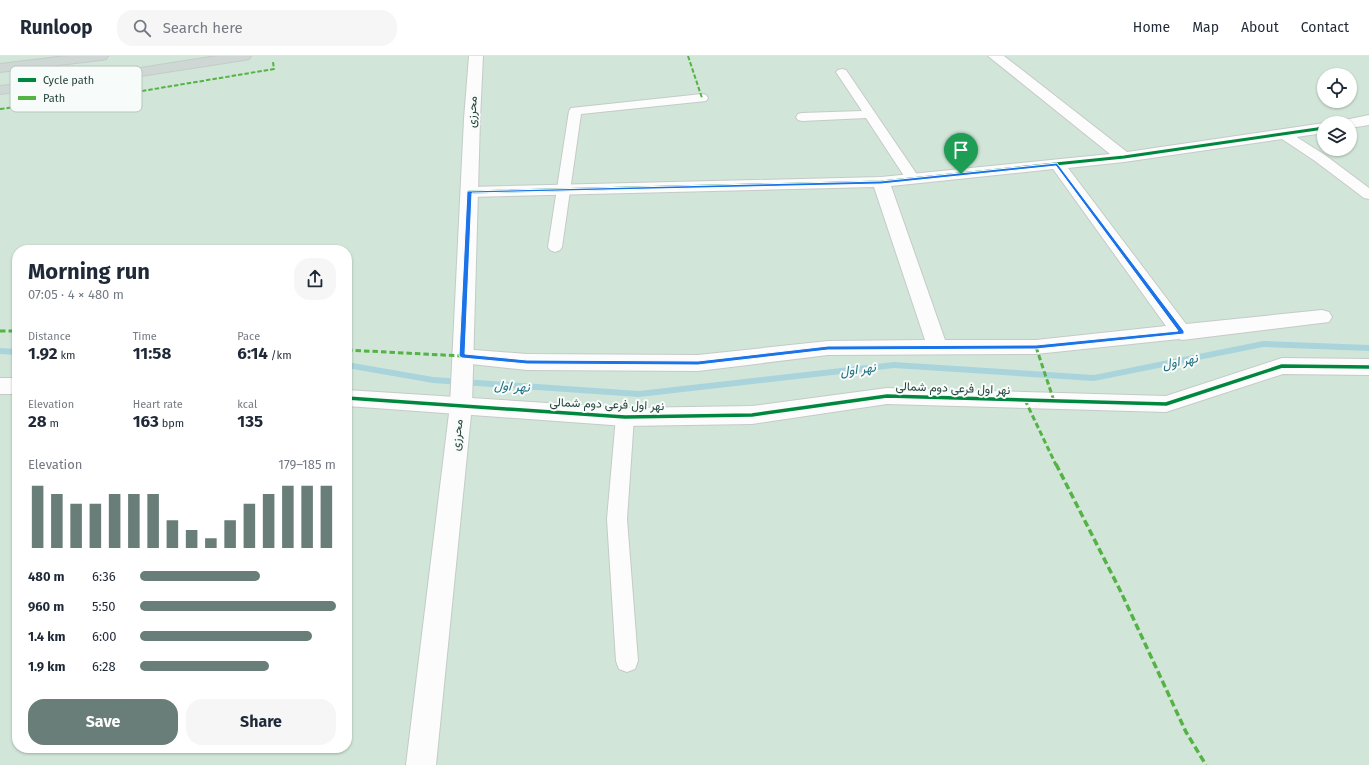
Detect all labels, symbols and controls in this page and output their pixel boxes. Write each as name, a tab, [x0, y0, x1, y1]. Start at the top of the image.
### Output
search box	[117, 10, 397, 46]
text: Runloop	[20, 16, 93, 39]
icon: search	[131, 17, 153, 39]
text: Search here	[163, 19, 243, 37]
text: Home	[1133, 19, 1170, 36]
text: Map	[1192, 19, 1219, 36]
text: About	[1241, 19, 1279, 36]
text: Contact	[1301, 19, 1349, 36]
legend	[10, 66, 142, 112]
map controls	[1317, 68, 1357, 156]
button: locate	[1317, 68, 1357, 108]
text: Cycle path	[43, 74, 94, 87]
text: Path	[43, 92, 65, 105]
street label: محرزی	[464, 96, 481, 128]
button: layers	[1317, 116, 1357, 156]
pin	[944, 133, 978, 174]
icon: arrive	[950, 139, 972, 161]
text: Morning run	[28, 258, 150, 285]
button: share	[294, 258, 336, 300]
text: 07:05 · 4 × 480 m	[28, 287, 124, 302]
text: Distance	[28, 330, 71, 343]
text: Time	[133, 330, 157, 343]
text: Pace	[237, 330, 260, 343]
text: 1.92	[28, 343, 58, 364]
text: 11:58	[133, 343, 171, 364]
text: 6:14	[237, 343, 268, 364]
text: km	[58, 349, 76, 362]
text: /km	[268, 349, 292, 362]
water label: نهر اول	[1161, 350, 1200, 373]
water label: نهر اول	[839, 359, 878, 380]
water label: نهر اول	[494, 377, 532, 396]
street label: نهر اول فرعی دوم شمالی	[895, 379, 1011, 398]
street label: نهر اول فرعی دوم شمالی	[549, 395, 665, 414]
text: Elevation	[28, 398, 74, 411]
text: Heart rate	[133, 398, 183, 411]
text: kcal	[237, 398, 257, 411]
text: 28	[28, 411, 47, 432]
text: 163	[133, 411, 159, 432]
text: 135	[237, 411, 263, 432]
text: m	[47, 417, 59, 430]
text: bpm	[159, 417, 184, 430]
street label: محرزی	[448, 419, 467, 452]
text: Elevation	[28, 457, 82, 472]
text: 179–185 m	[278, 457, 336, 472]
text: 480 m	[28, 569, 65, 584]
text: 6:36	[92, 569, 116, 584]
text: 960 m	[28, 599, 64, 614]
text: 5:50	[92, 599, 115, 614]
text: 1.4 km	[28, 629, 65, 644]
text: 6:00	[92, 629, 117, 644]
text: 1.9 km	[28, 659, 65, 674]
text: 6:28	[92, 659, 116, 674]
button: Save	[28, 699, 178, 745]
button: Share	[186, 699, 336, 745]

